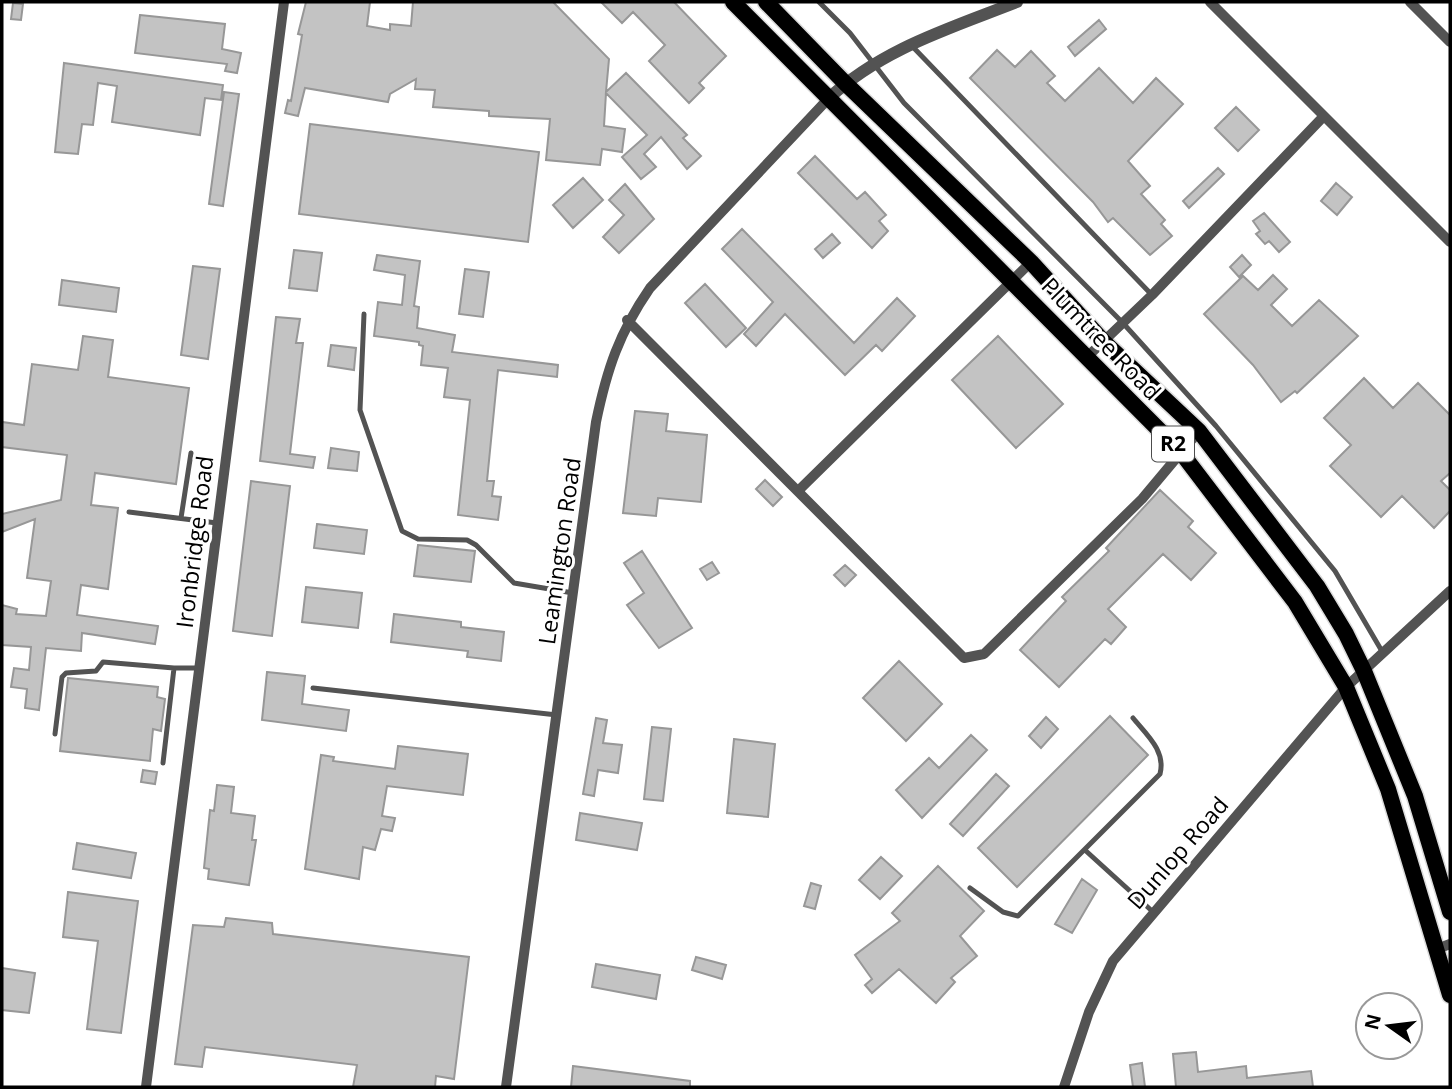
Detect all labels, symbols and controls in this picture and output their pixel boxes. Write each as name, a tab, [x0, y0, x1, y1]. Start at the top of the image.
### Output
street label: Plumtree Road	[1035, 270, 1169, 407]
road number: R2	[1152, 426, 1194, 462]
street label: Ironbridge Road	[168, 454, 220, 630]
street label: Leamington Road	[530, 455, 588, 646]
street label: Dunlop Road	[1119, 789, 1235, 915]
north arrow	[1354, 991, 1424, 1061]
text: N	[1358, 1011, 1387, 1033]

